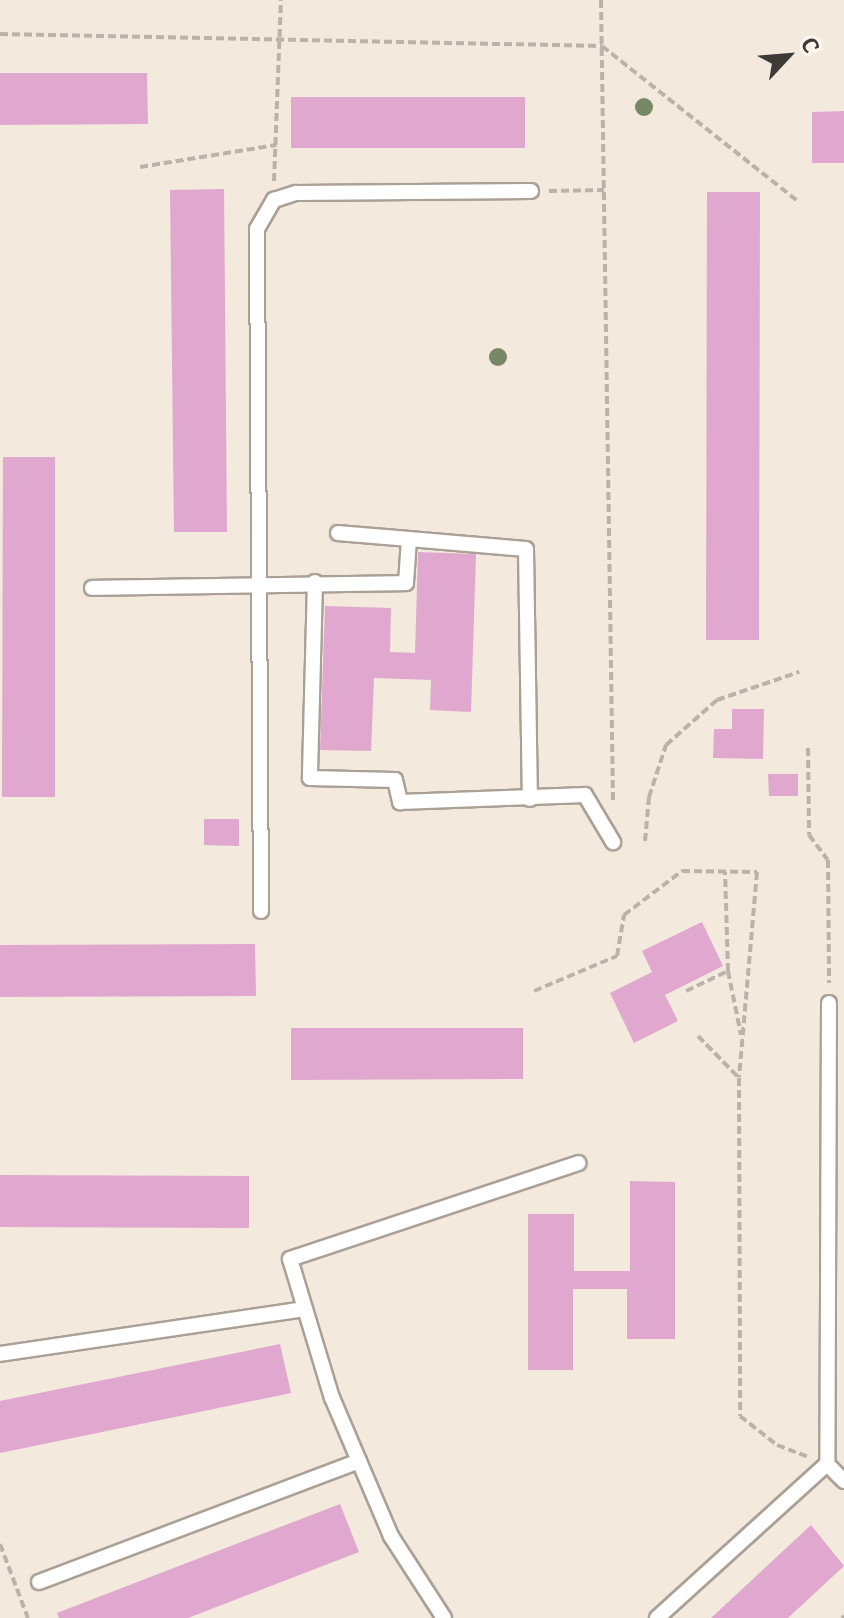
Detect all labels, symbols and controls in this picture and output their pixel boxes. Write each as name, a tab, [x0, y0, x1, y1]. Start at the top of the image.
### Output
north arrow	[748, 16, 828, 96]
text: С	[795, 33, 825, 57]

